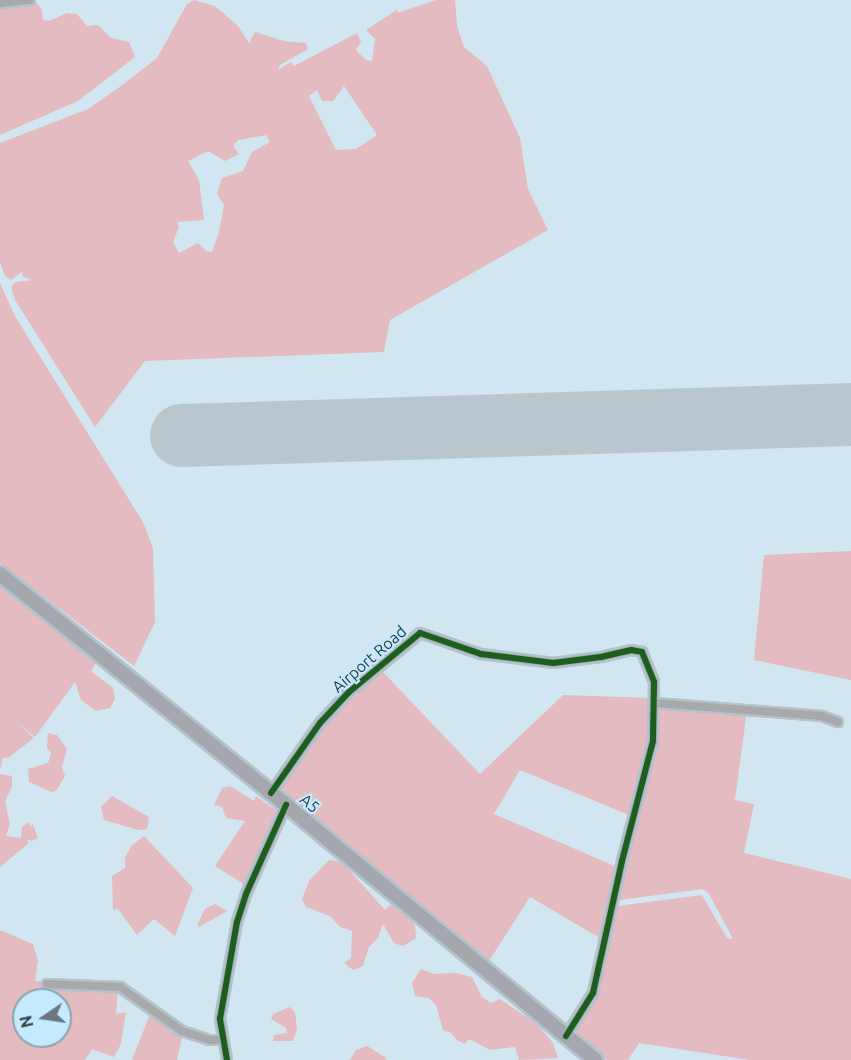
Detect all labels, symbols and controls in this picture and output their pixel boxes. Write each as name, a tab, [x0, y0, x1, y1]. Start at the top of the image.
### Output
street label: Airport Road	[328, 622, 410, 696]
street label: A5	[296, 789, 324, 817]
north arrow	[12, 988, 72, 1048]
text: N	[16, 1014, 37, 1029]

